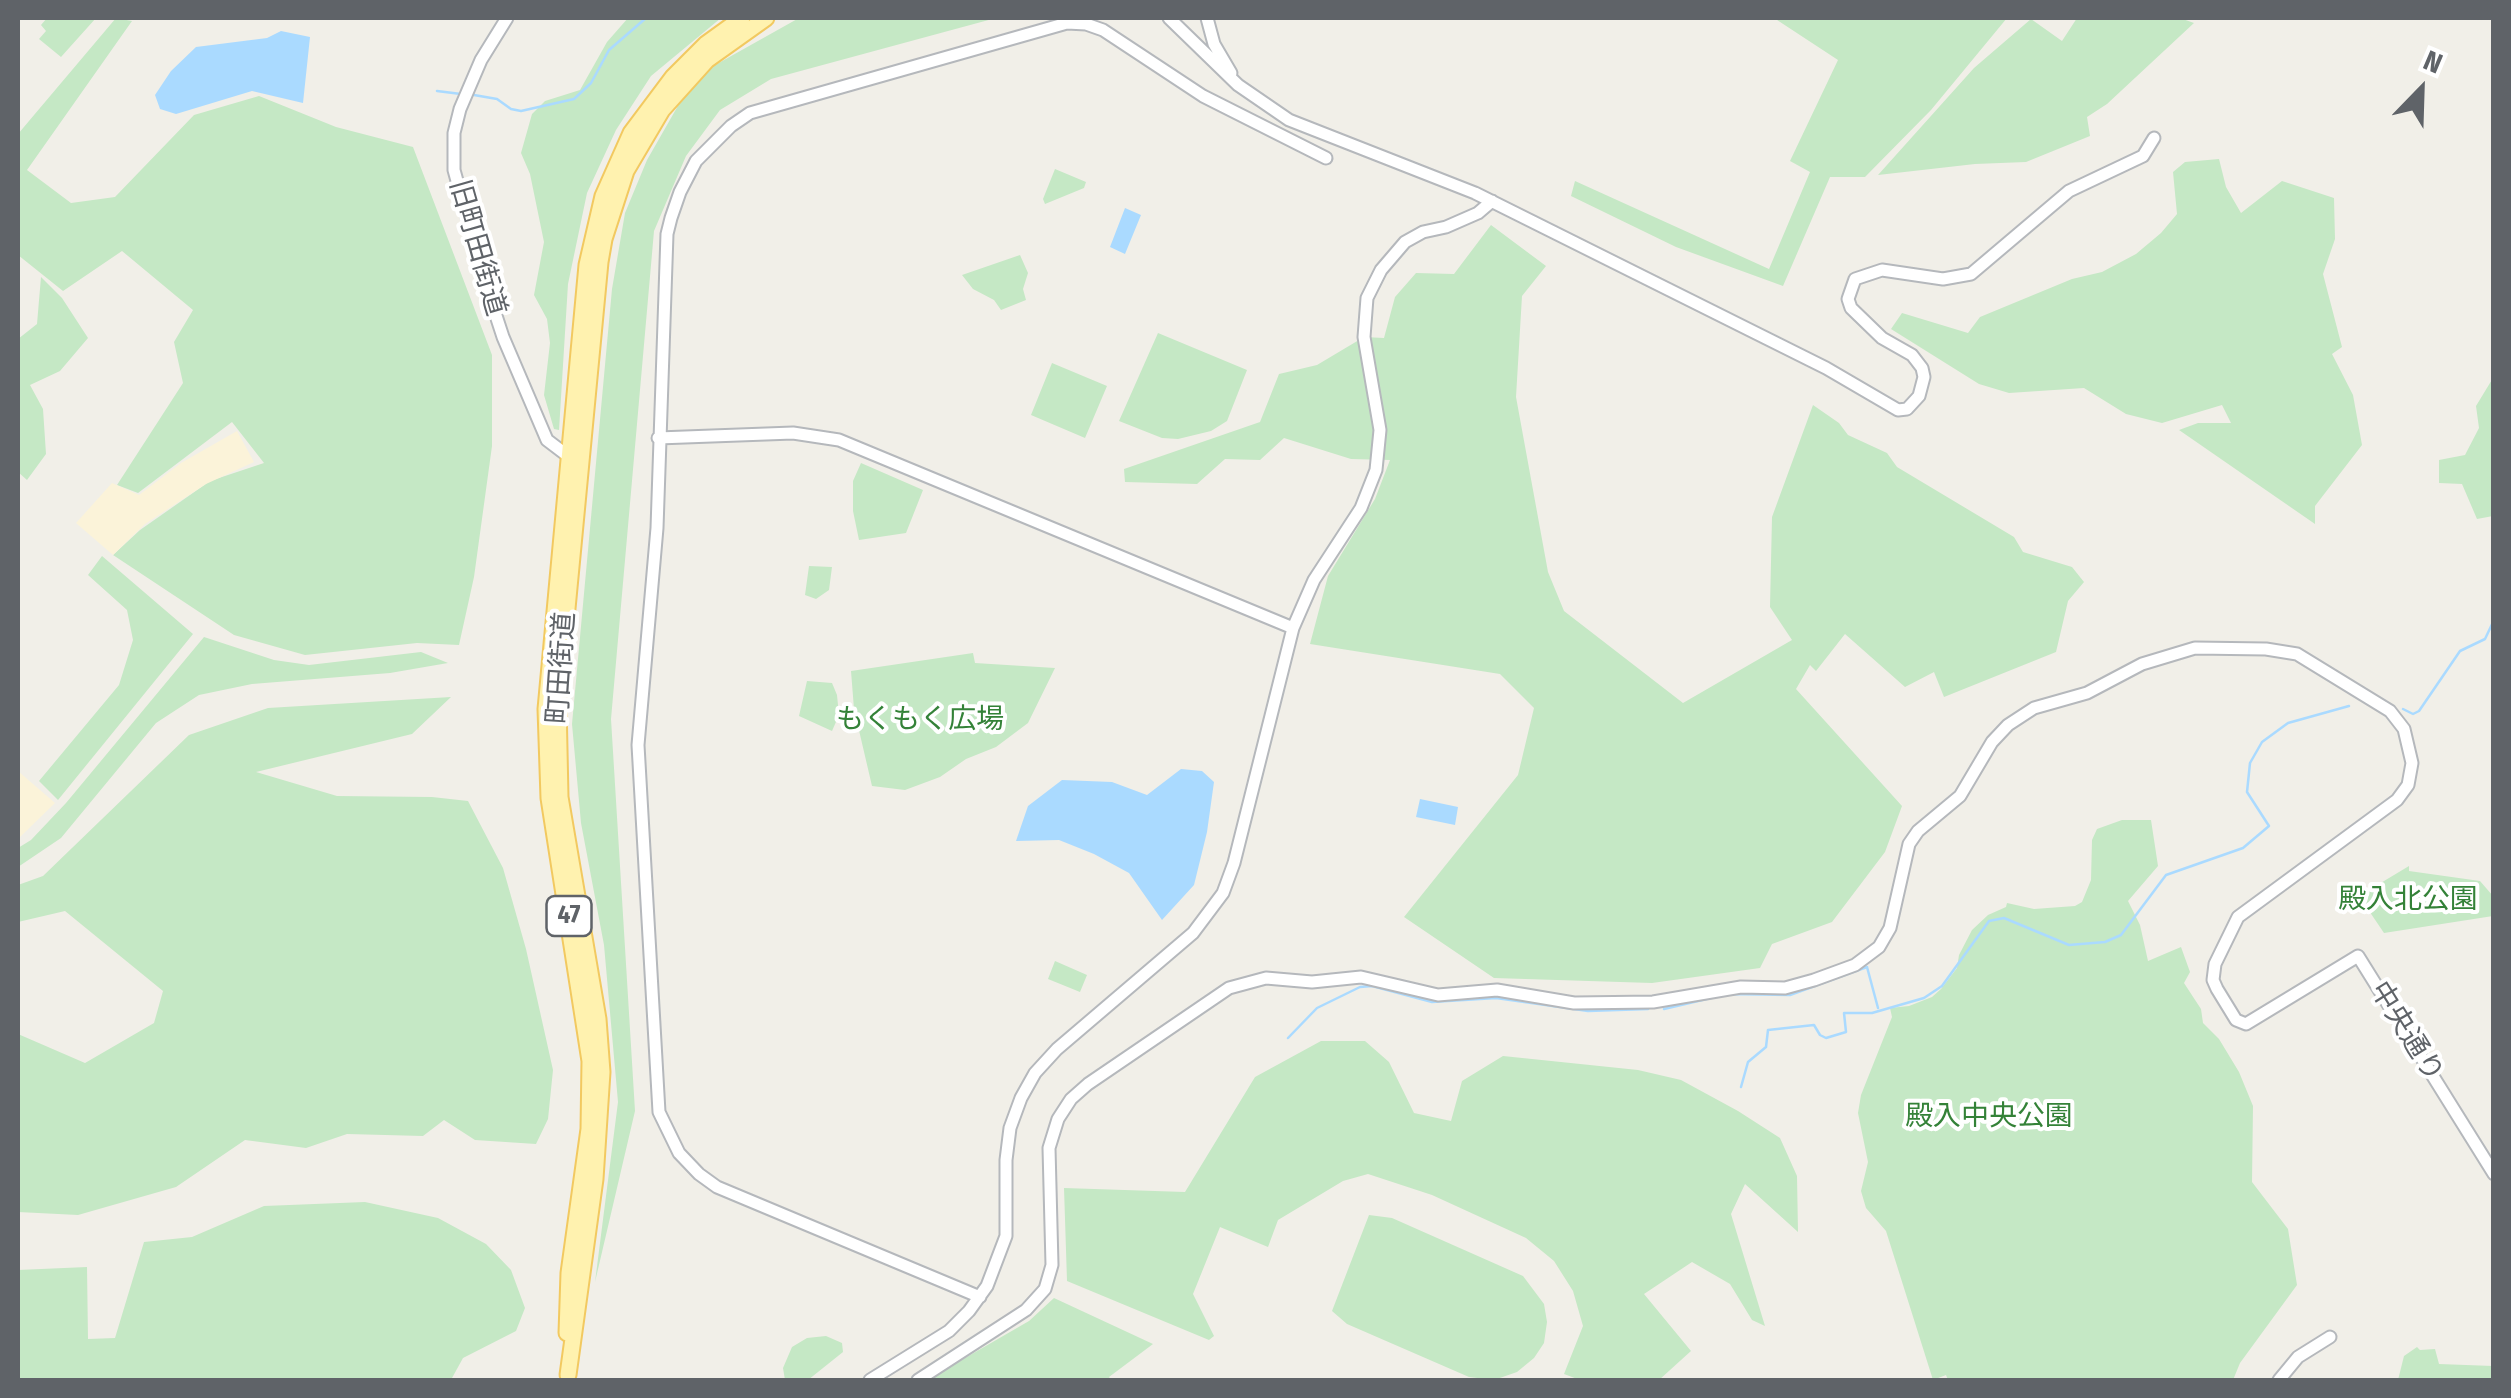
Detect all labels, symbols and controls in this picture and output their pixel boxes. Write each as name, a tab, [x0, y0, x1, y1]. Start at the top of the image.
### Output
north arrow	[2371, 40, 2471, 140]
text: N	[2419, 43, 2447, 80]
street label: 旧町田街道	[442, 176, 512, 320]
street label: 町田街道	[541, 611, 583, 725]
park label: もくもく広場	[836, 703, 1004, 737]
park label: 殿入北公園	[2338, 883, 2478, 917]
road number: 47	[546, 896, 592, 936]
street label: 中央通り	[2362, 976, 2450, 1088]
park label: 殿入中央公園	[1905, 1100, 2073, 1134]

